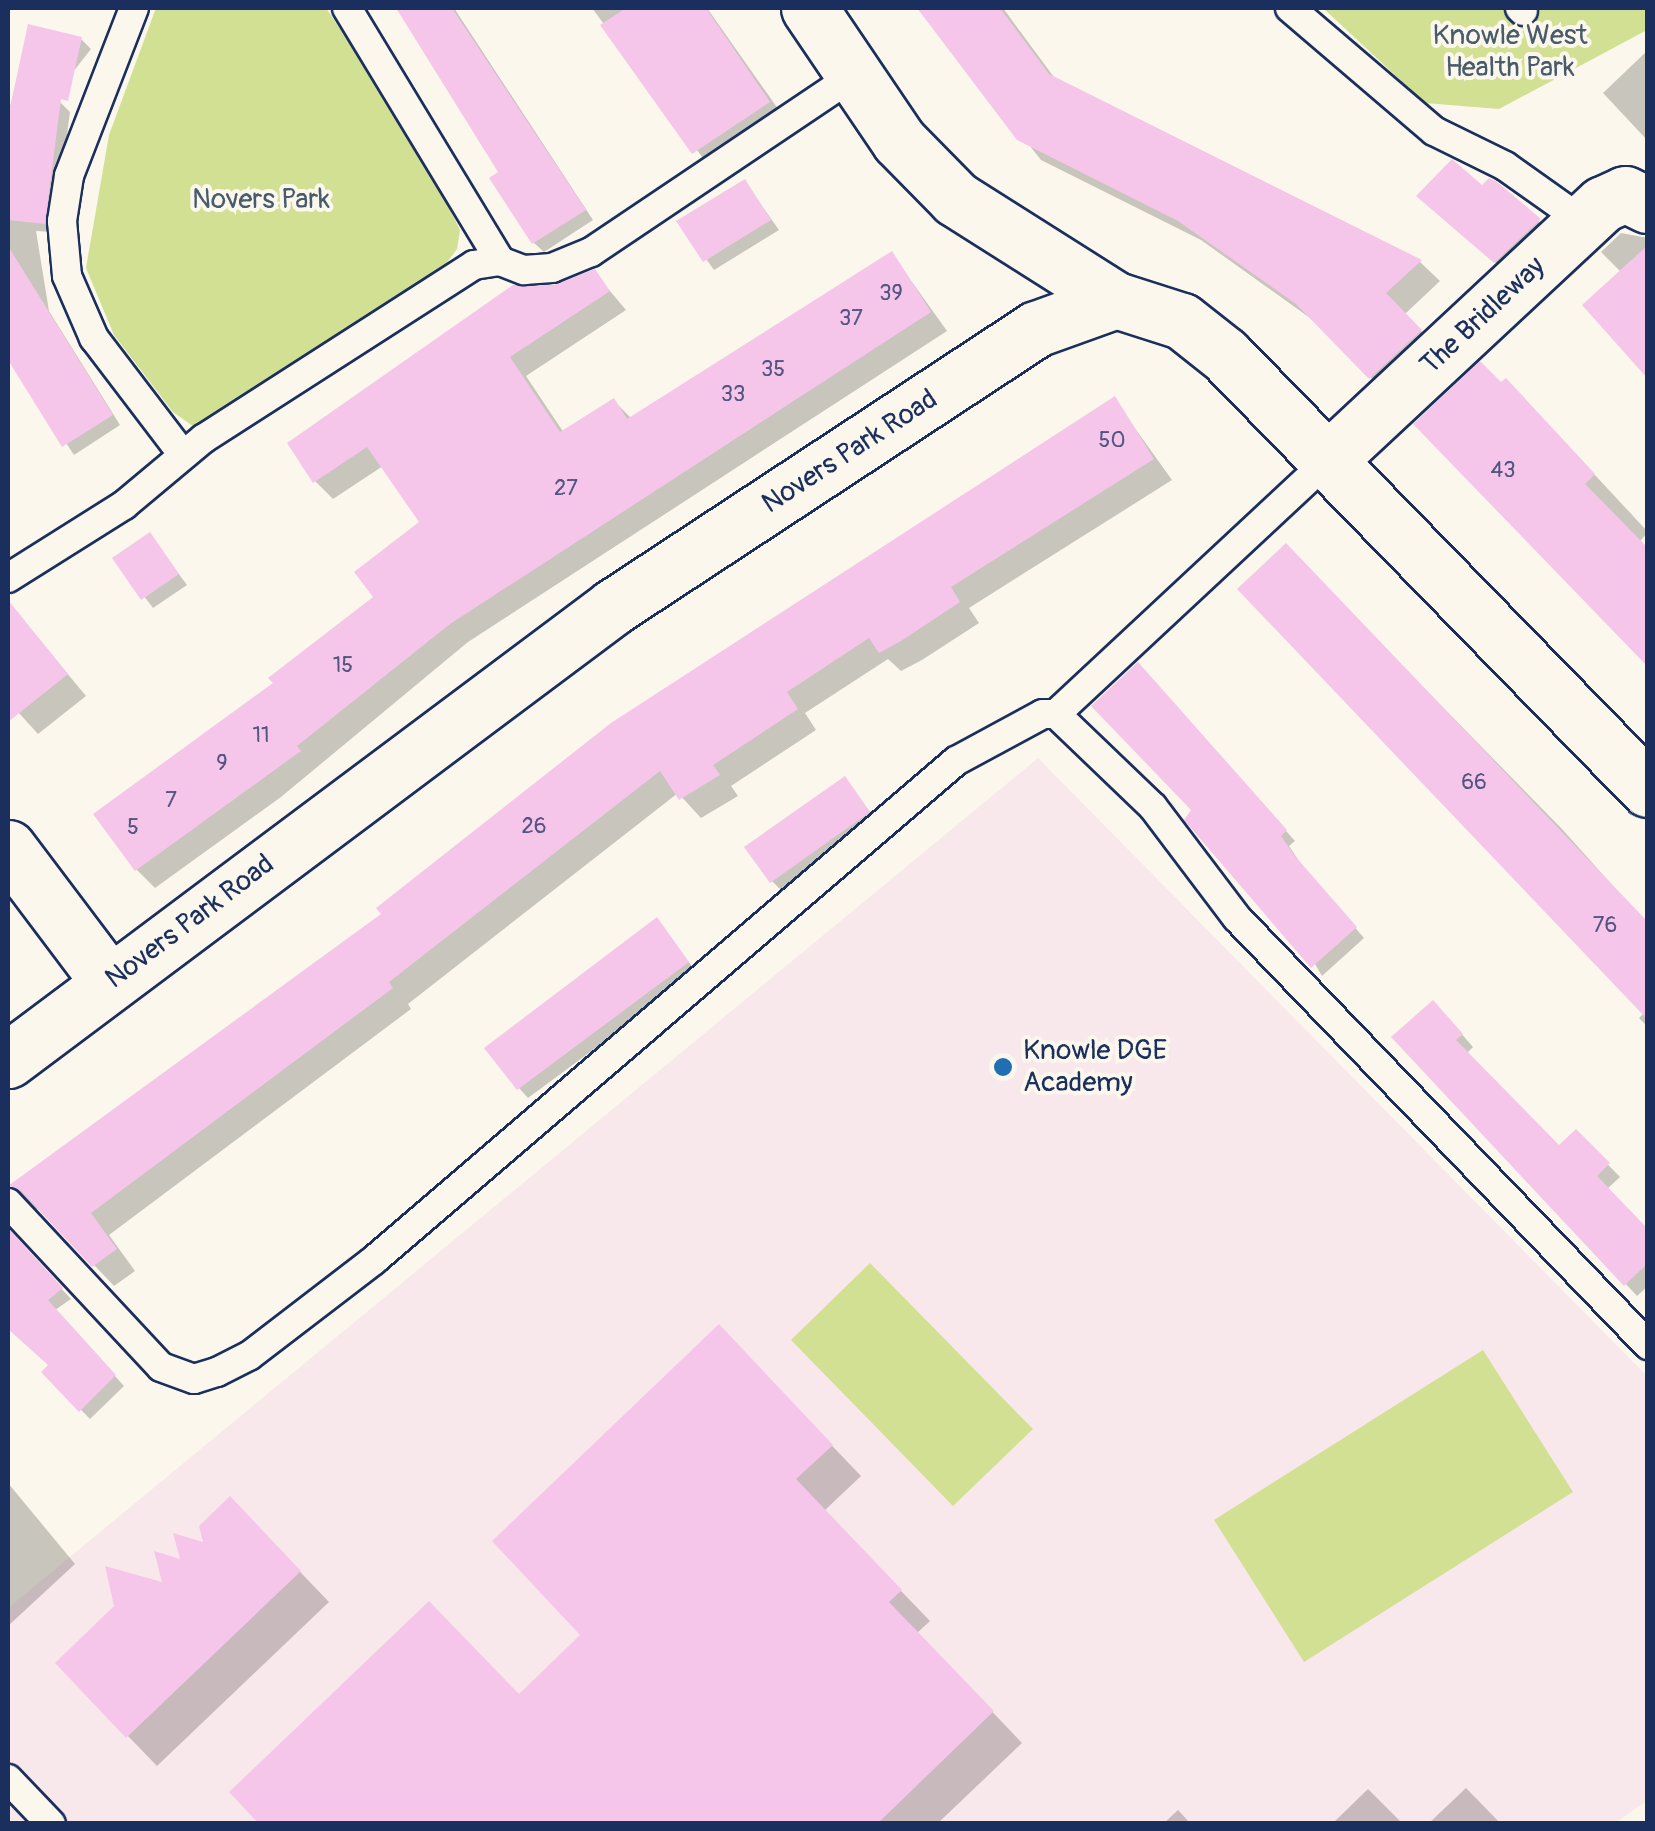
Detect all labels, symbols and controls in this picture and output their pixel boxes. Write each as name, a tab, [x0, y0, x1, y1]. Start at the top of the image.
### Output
park label: Knowle West Health Park	[1432, 19, 1588, 85]
park label: Novers Park	[192, 183, 330, 217]
street label: The Bridleway	[1414, 250, 1552, 382]
house number: 39	[879, 281, 903, 307]
house number: 37	[839, 306, 863, 332]
house number: 35	[761, 357, 785, 383]
house number: 33	[721, 382, 745, 408]
street label: Novers Park Road	[756, 383, 944, 521]
house number: 50	[1099, 428, 1125, 454]
house number: 43	[1490, 458, 1516, 484]
house number: 27	[554, 476, 578, 502]
house number: 15	[333, 653, 353, 679]
house number: 11	[252, 723, 270, 749]
house number: 9	[216, 751, 228, 777]
house number: 66	[1461, 770, 1487, 796]
house number: 7	[165, 788, 177, 814]
house number: 26	[521, 814, 547, 840]
house number: 5	[127, 815, 139, 841]
street label: Novers Park Road	[99, 848, 281, 996]
house number: 76	[1593, 913, 1617, 939]
place label: Knowle DGE Academy	[1023, 1034, 1167, 1100]
marker: Knowle DGE Academy	[992, 1056, 1014, 1078]

